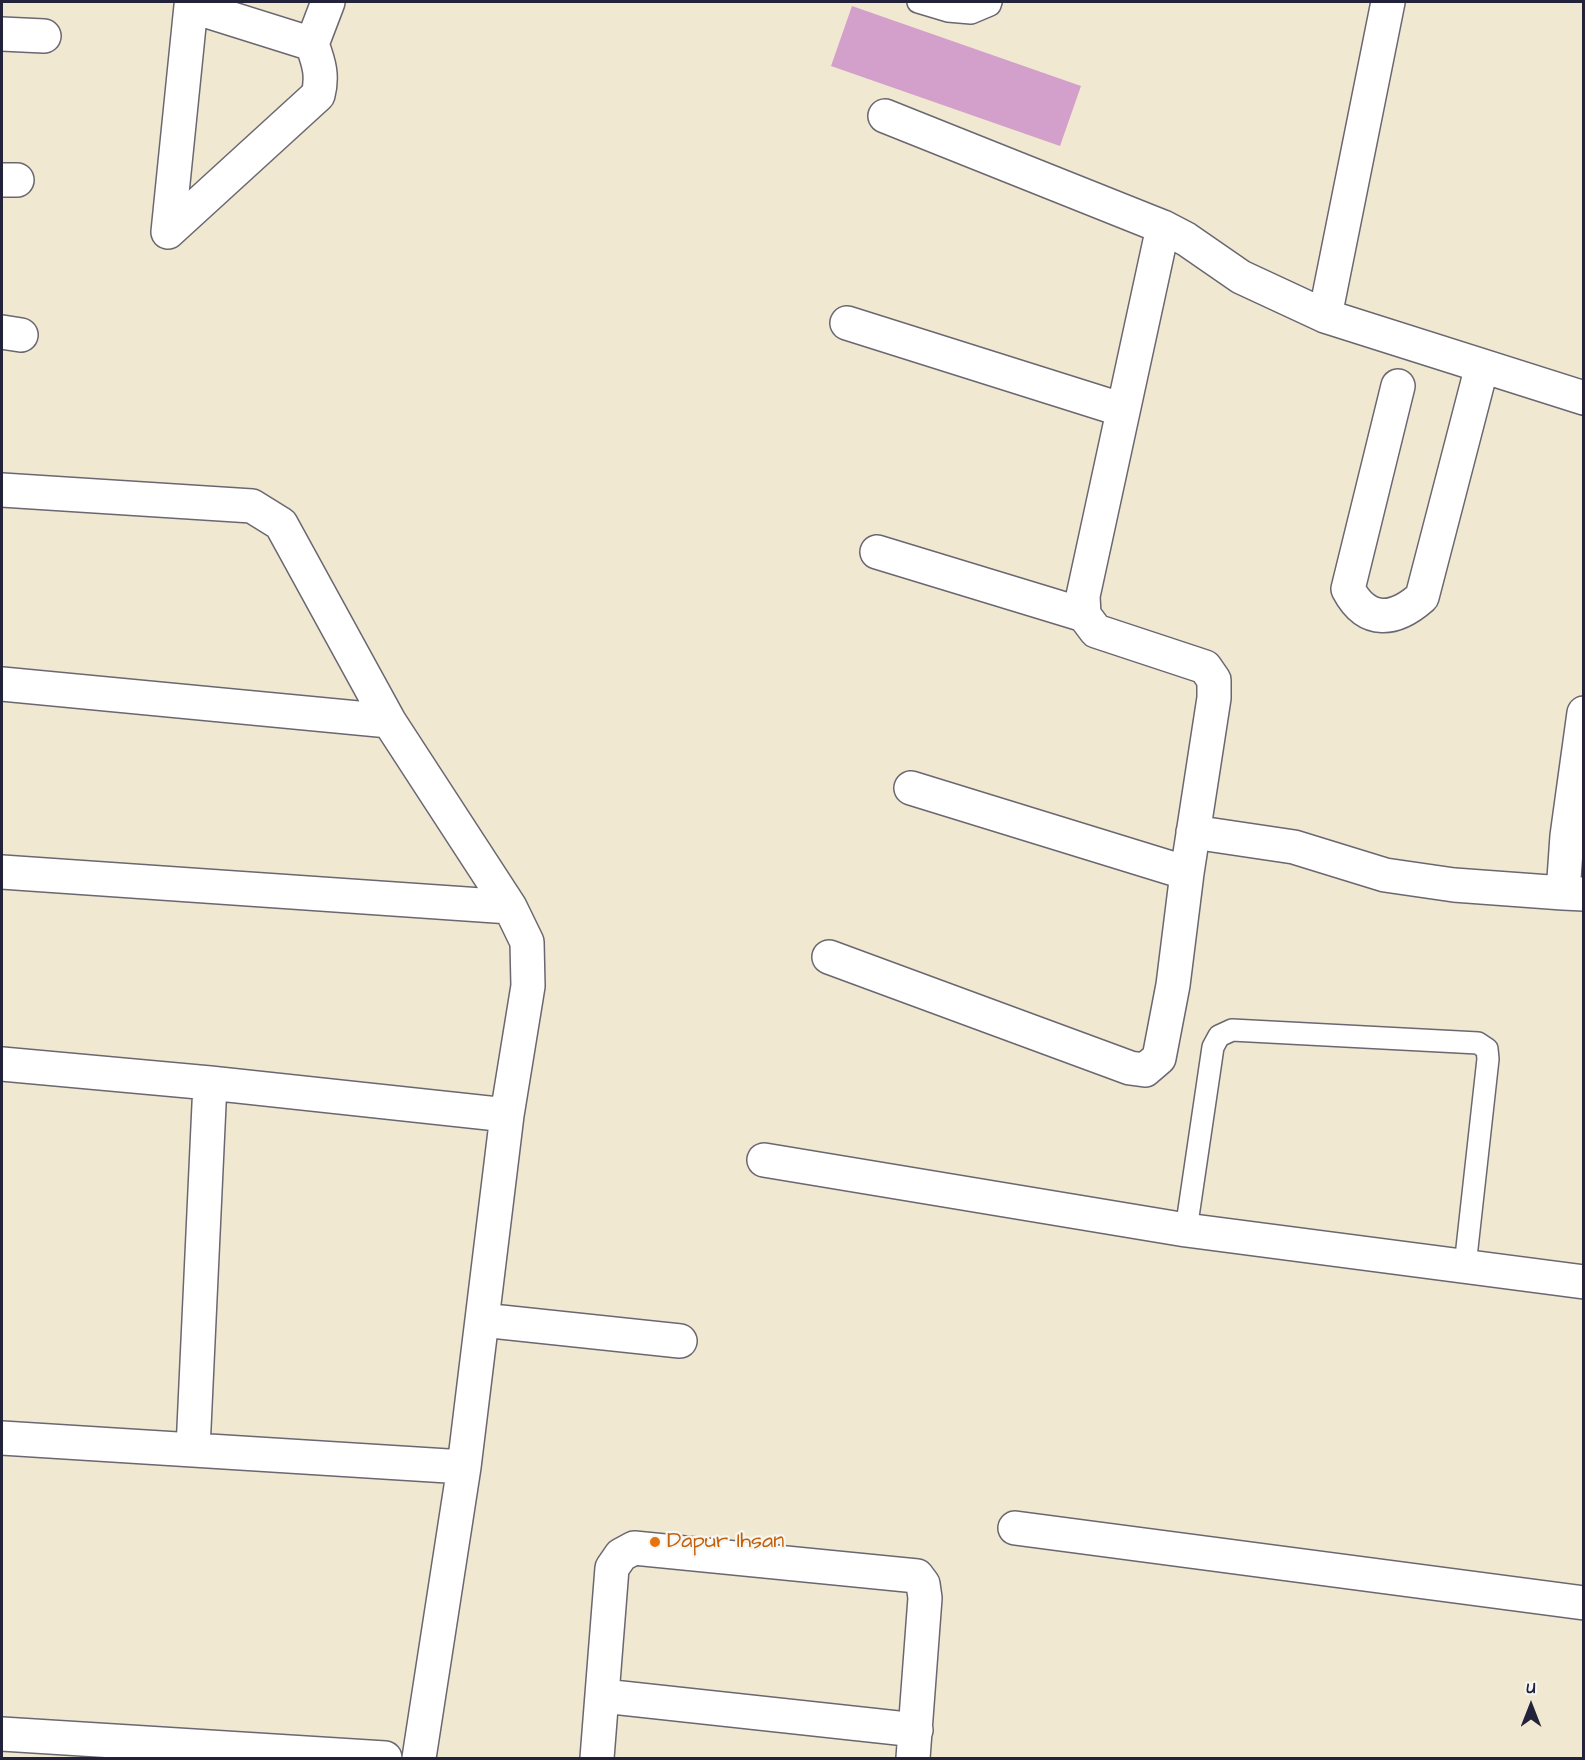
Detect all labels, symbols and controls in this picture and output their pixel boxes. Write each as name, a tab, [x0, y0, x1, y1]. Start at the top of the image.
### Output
place label: Dapur Ihsan	[667, 1529, 784, 1555]
marker: Dapur Ihsan	[648, 1535, 662, 1549]
north arrow	[1501, 1676, 1561, 1736]
text: U	[1527, 1677, 1535, 1699]

